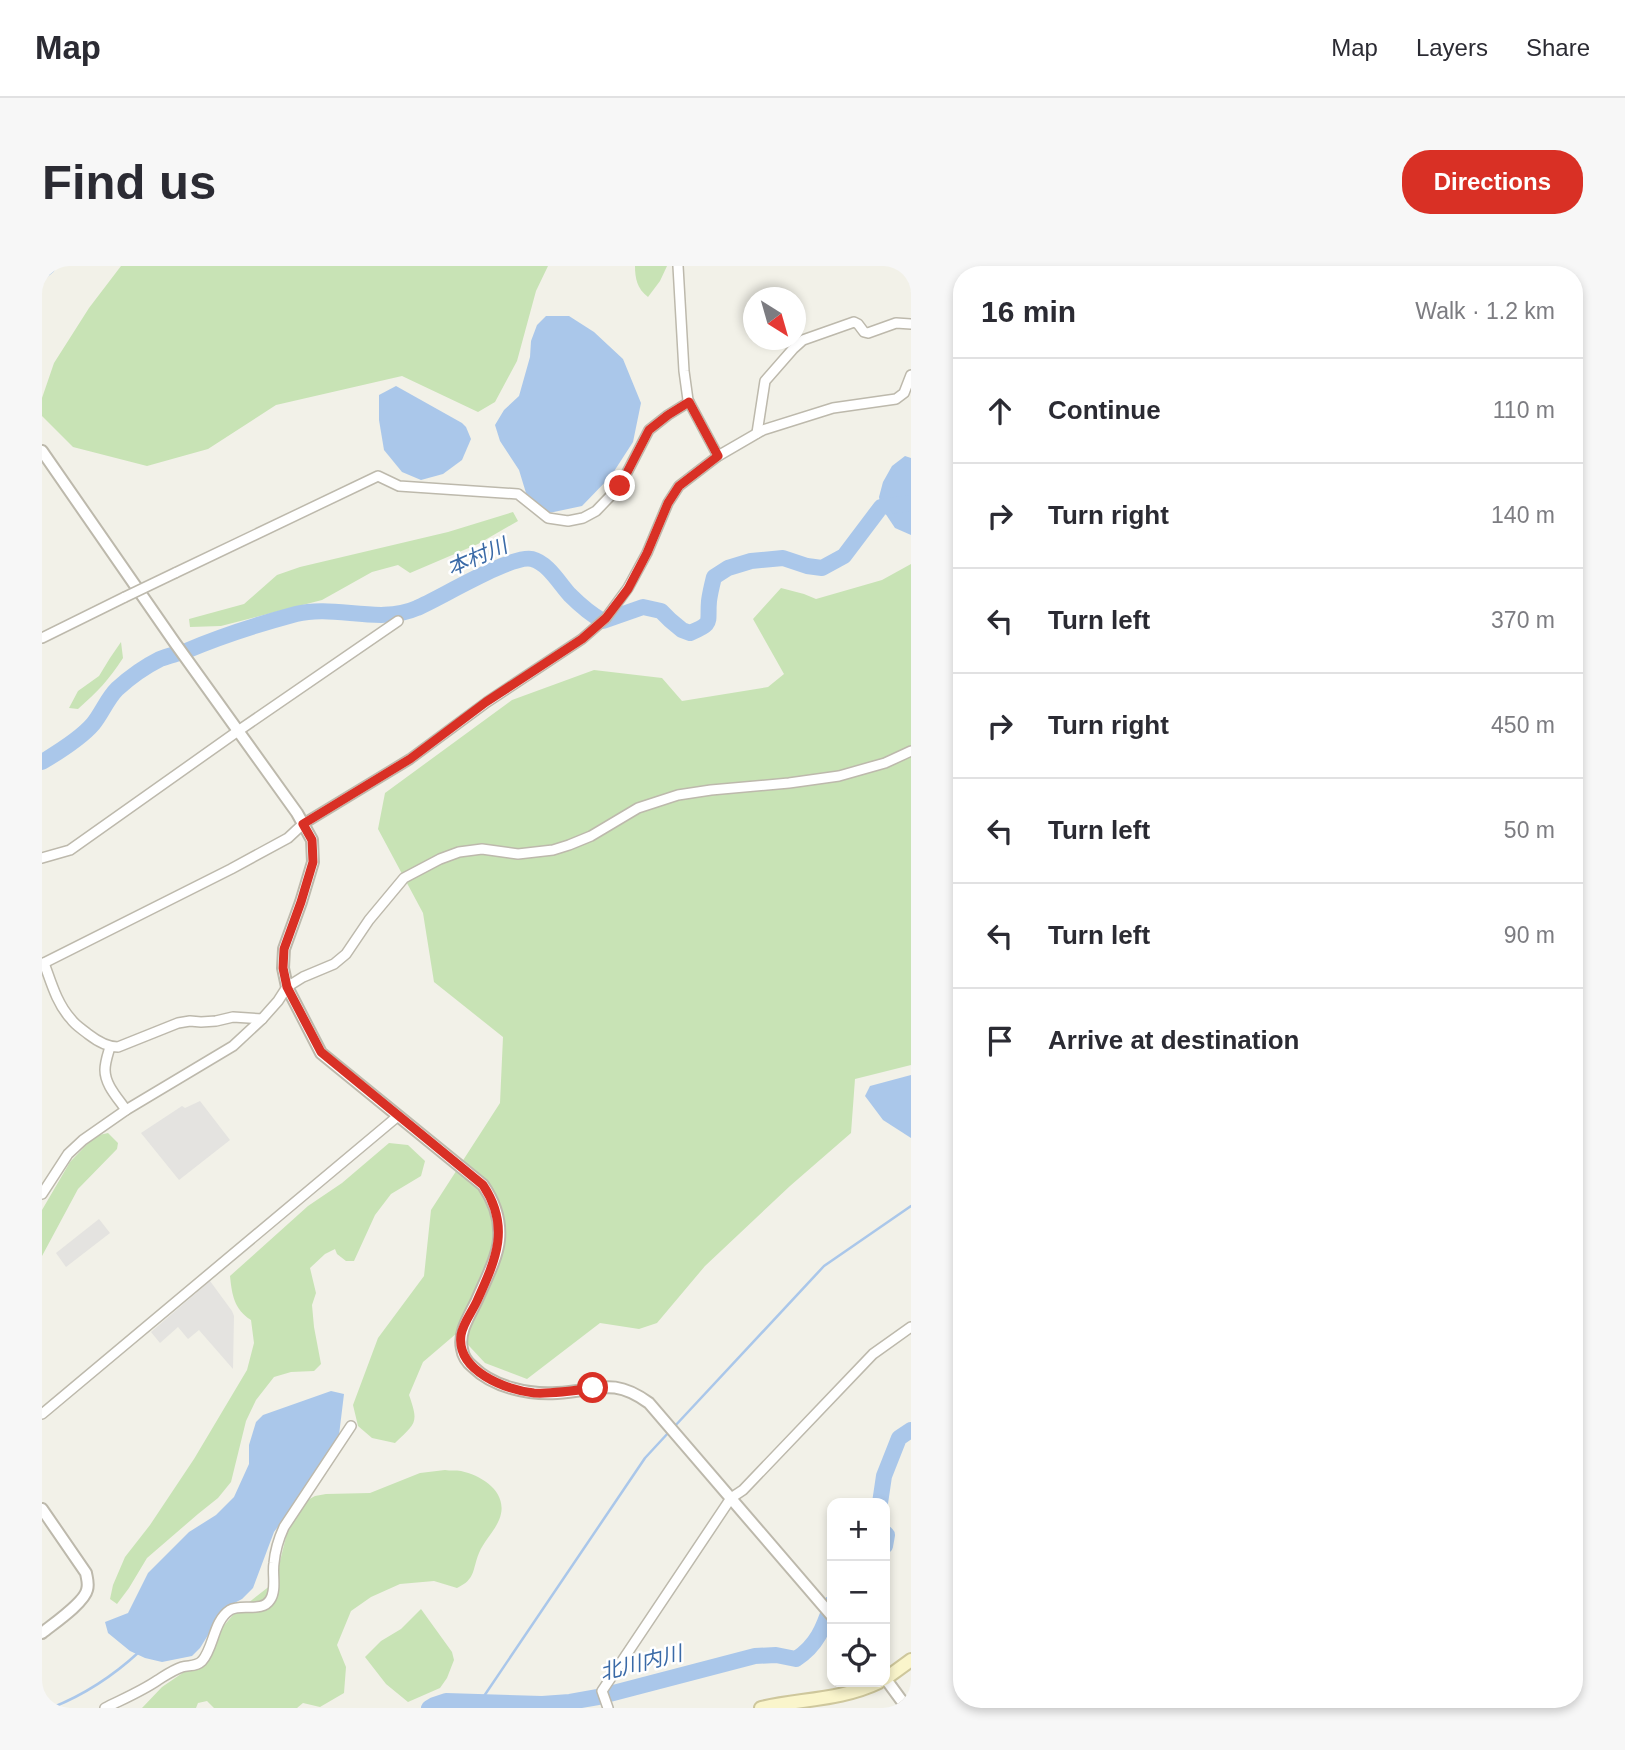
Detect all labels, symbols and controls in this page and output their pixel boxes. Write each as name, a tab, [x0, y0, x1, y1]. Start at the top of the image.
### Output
text: Map	[35, 29, 101, 66]
text: Map	[1331, 34, 1378, 61]
text: Layers	[1416, 34, 1488, 61]
text: Share	[1526, 34, 1590, 61]
button: Directions	[1402, 150, 1583, 214]
text: Find us	[42, 155, 216, 209]
north arrow	[743, 287, 806, 350]
text: 16 min	[981, 295, 1076, 328]
text: Walk · 1.2 km	[1415, 298, 1555, 324]
icon: ahead	[981, 392, 1019, 430]
text: Continue	[1048, 395, 1161, 425]
text: 110 m	[1493, 397, 1555, 423]
route end	[604, 470, 635, 501]
icon: right	[981, 497, 1019, 535]
text: Turn right	[1048, 500, 1169, 530]
text: 140 m	[1491, 502, 1555, 528]
water label: 本村川	[443, 533, 512, 579]
icon: left	[981, 602, 1019, 640]
text: Turn left	[1048, 605, 1150, 635]
text: 370 m	[1491, 607, 1555, 633]
icon: right	[981, 707, 1019, 745]
text: Turn right	[1048, 710, 1169, 740]
text: 450 m	[1491, 712, 1555, 738]
icon: left	[981, 812, 1019, 850]
text: Turn left	[1048, 815, 1150, 845]
text: 50 m	[1504, 817, 1555, 843]
icon: left	[981, 917, 1019, 955]
text: Turn left	[1048, 920, 1150, 950]
text: 90 m	[1504, 922, 1555, 948]
icon: arrive	[981, 1022, 1019, 1060]
text: Arrive at destination	[1048, 1025, 1299, 1055]
route start	[577, 1372, 608, 1403]
map controls	[827, 1498, 890, 1687]
button: +	[827, 1498, 890, 1561]
button: −	[827, 1561, 890, 1624]
button: locate	[827, 1624, 890, 1687]
water label: 北川内川	[597, 1641, 686, 1684]

